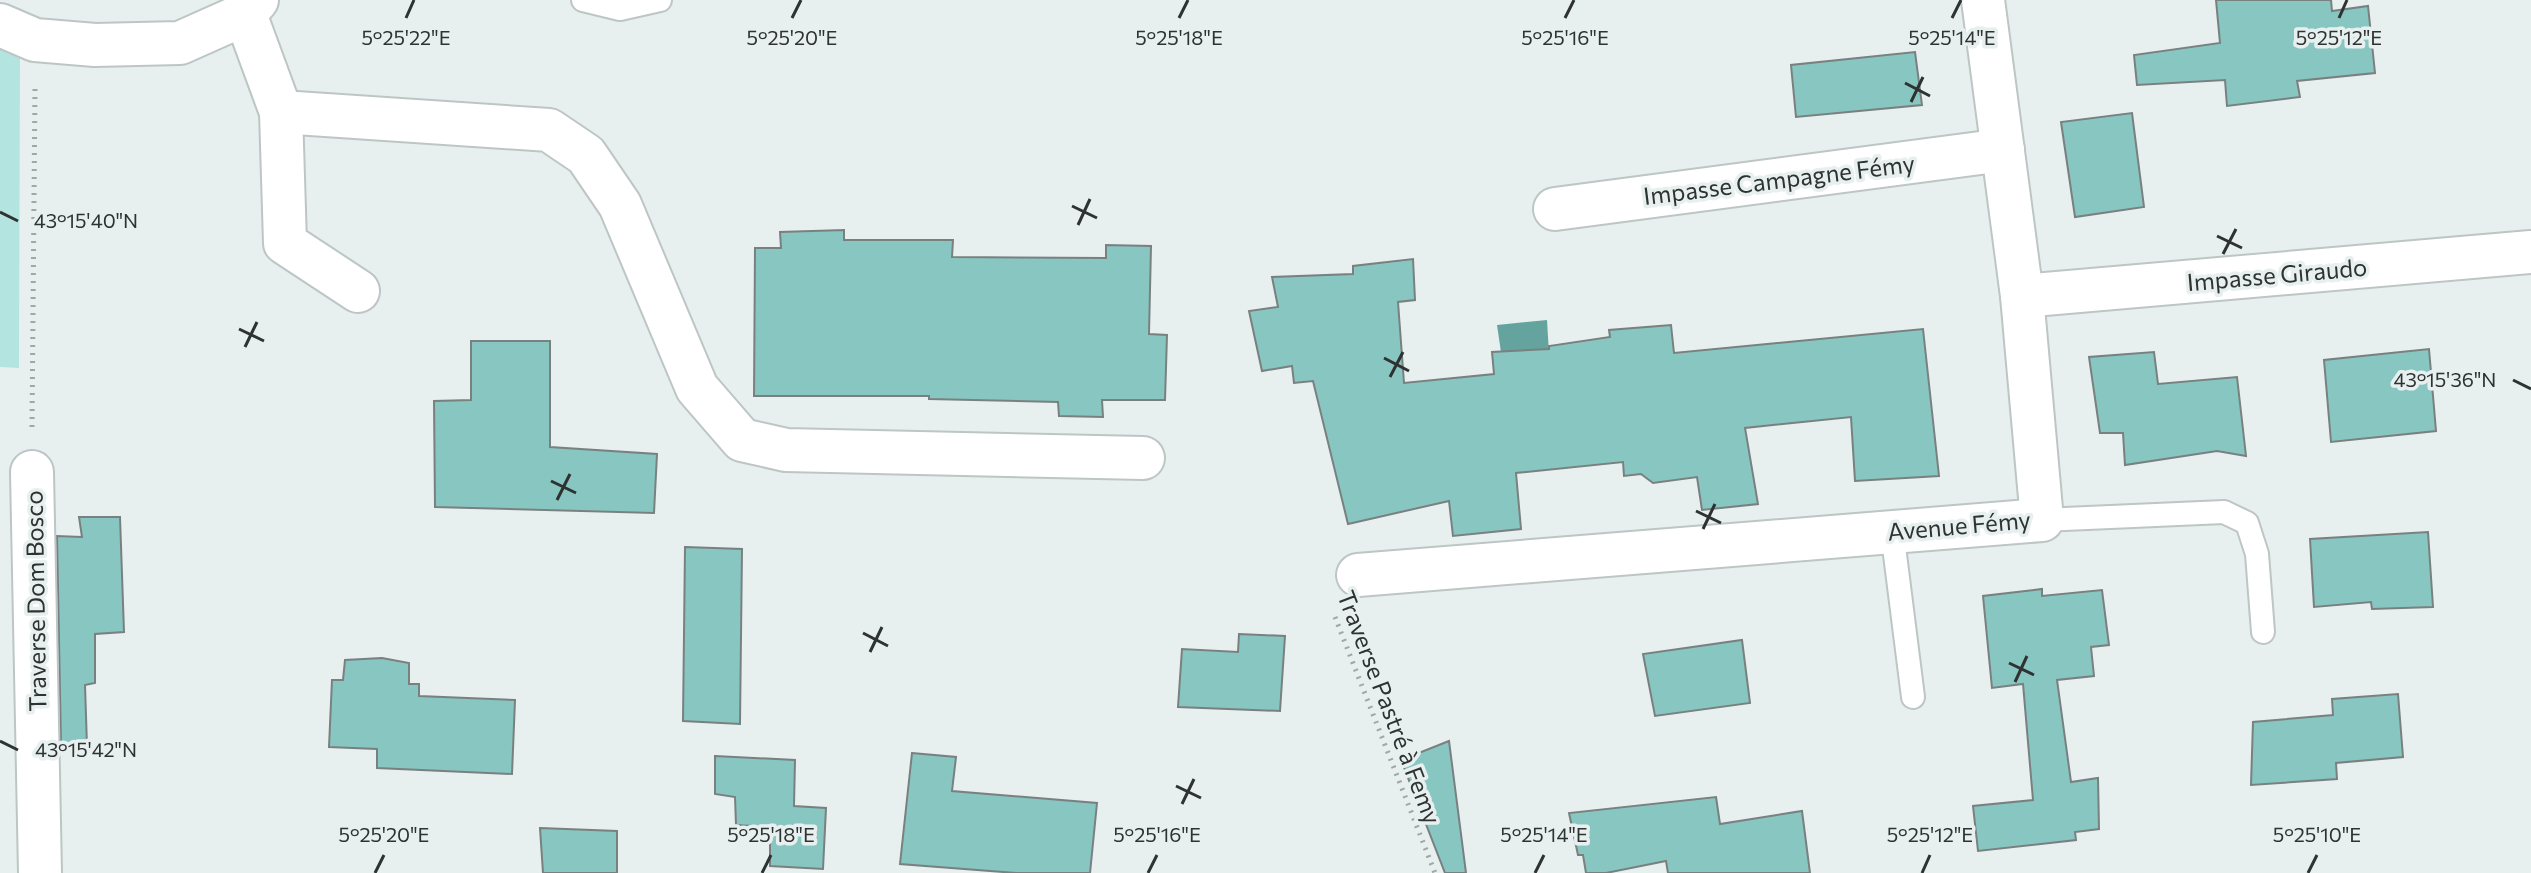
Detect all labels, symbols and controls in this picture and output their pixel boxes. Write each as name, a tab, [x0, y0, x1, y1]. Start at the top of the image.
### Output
text: 5°25'22"E	[361, 25, 451, 49]
text: 5°25'20"E	[747, 25, 837, 49]
text: 5°25'18"E	[1135, 25, 1223, 49]
text: 5°25'16"E	[1521, 25, 1609, 49]
text: 5°25'14"E	[1908, 25, 1996, 49]
text: 5°25'12"E	[2296, 25, 2382, 49]
street label: Impasse Campagne Fémy	[1642, 148, 1916, 210]
text: 43°15'40"N	[34, 208, 138, 232]
street label: Impasse Giraudo	[2186, 252, 2368, 296]
text: 43°15'36"N	[2394, 367, 2496, 391]
street label: Traverse Dom Bosco	[19, 490, 51, 712]
street label: Avenue Fémy	[1886, 504, 2032, 546]
street label: Traverse Pastré à Femy	[1332, 586, 1448, 828]
text: 43°15'42"N	[35, 737, 137, 761]
text: 5°25'20"E	[339, 822, 429, 846]
text: 5°25'18"E	[727, 822, 815, 846]
text: 5°25'16"E	[1113, 822, 1201, 846]
text: 5°25'14"E	[1500, 822, 1588, 846]
text: 5°25'12"E	[1887, 822, 1973, 846]
text: 5°25'10"E	[2273, 822, 2361, 846]

